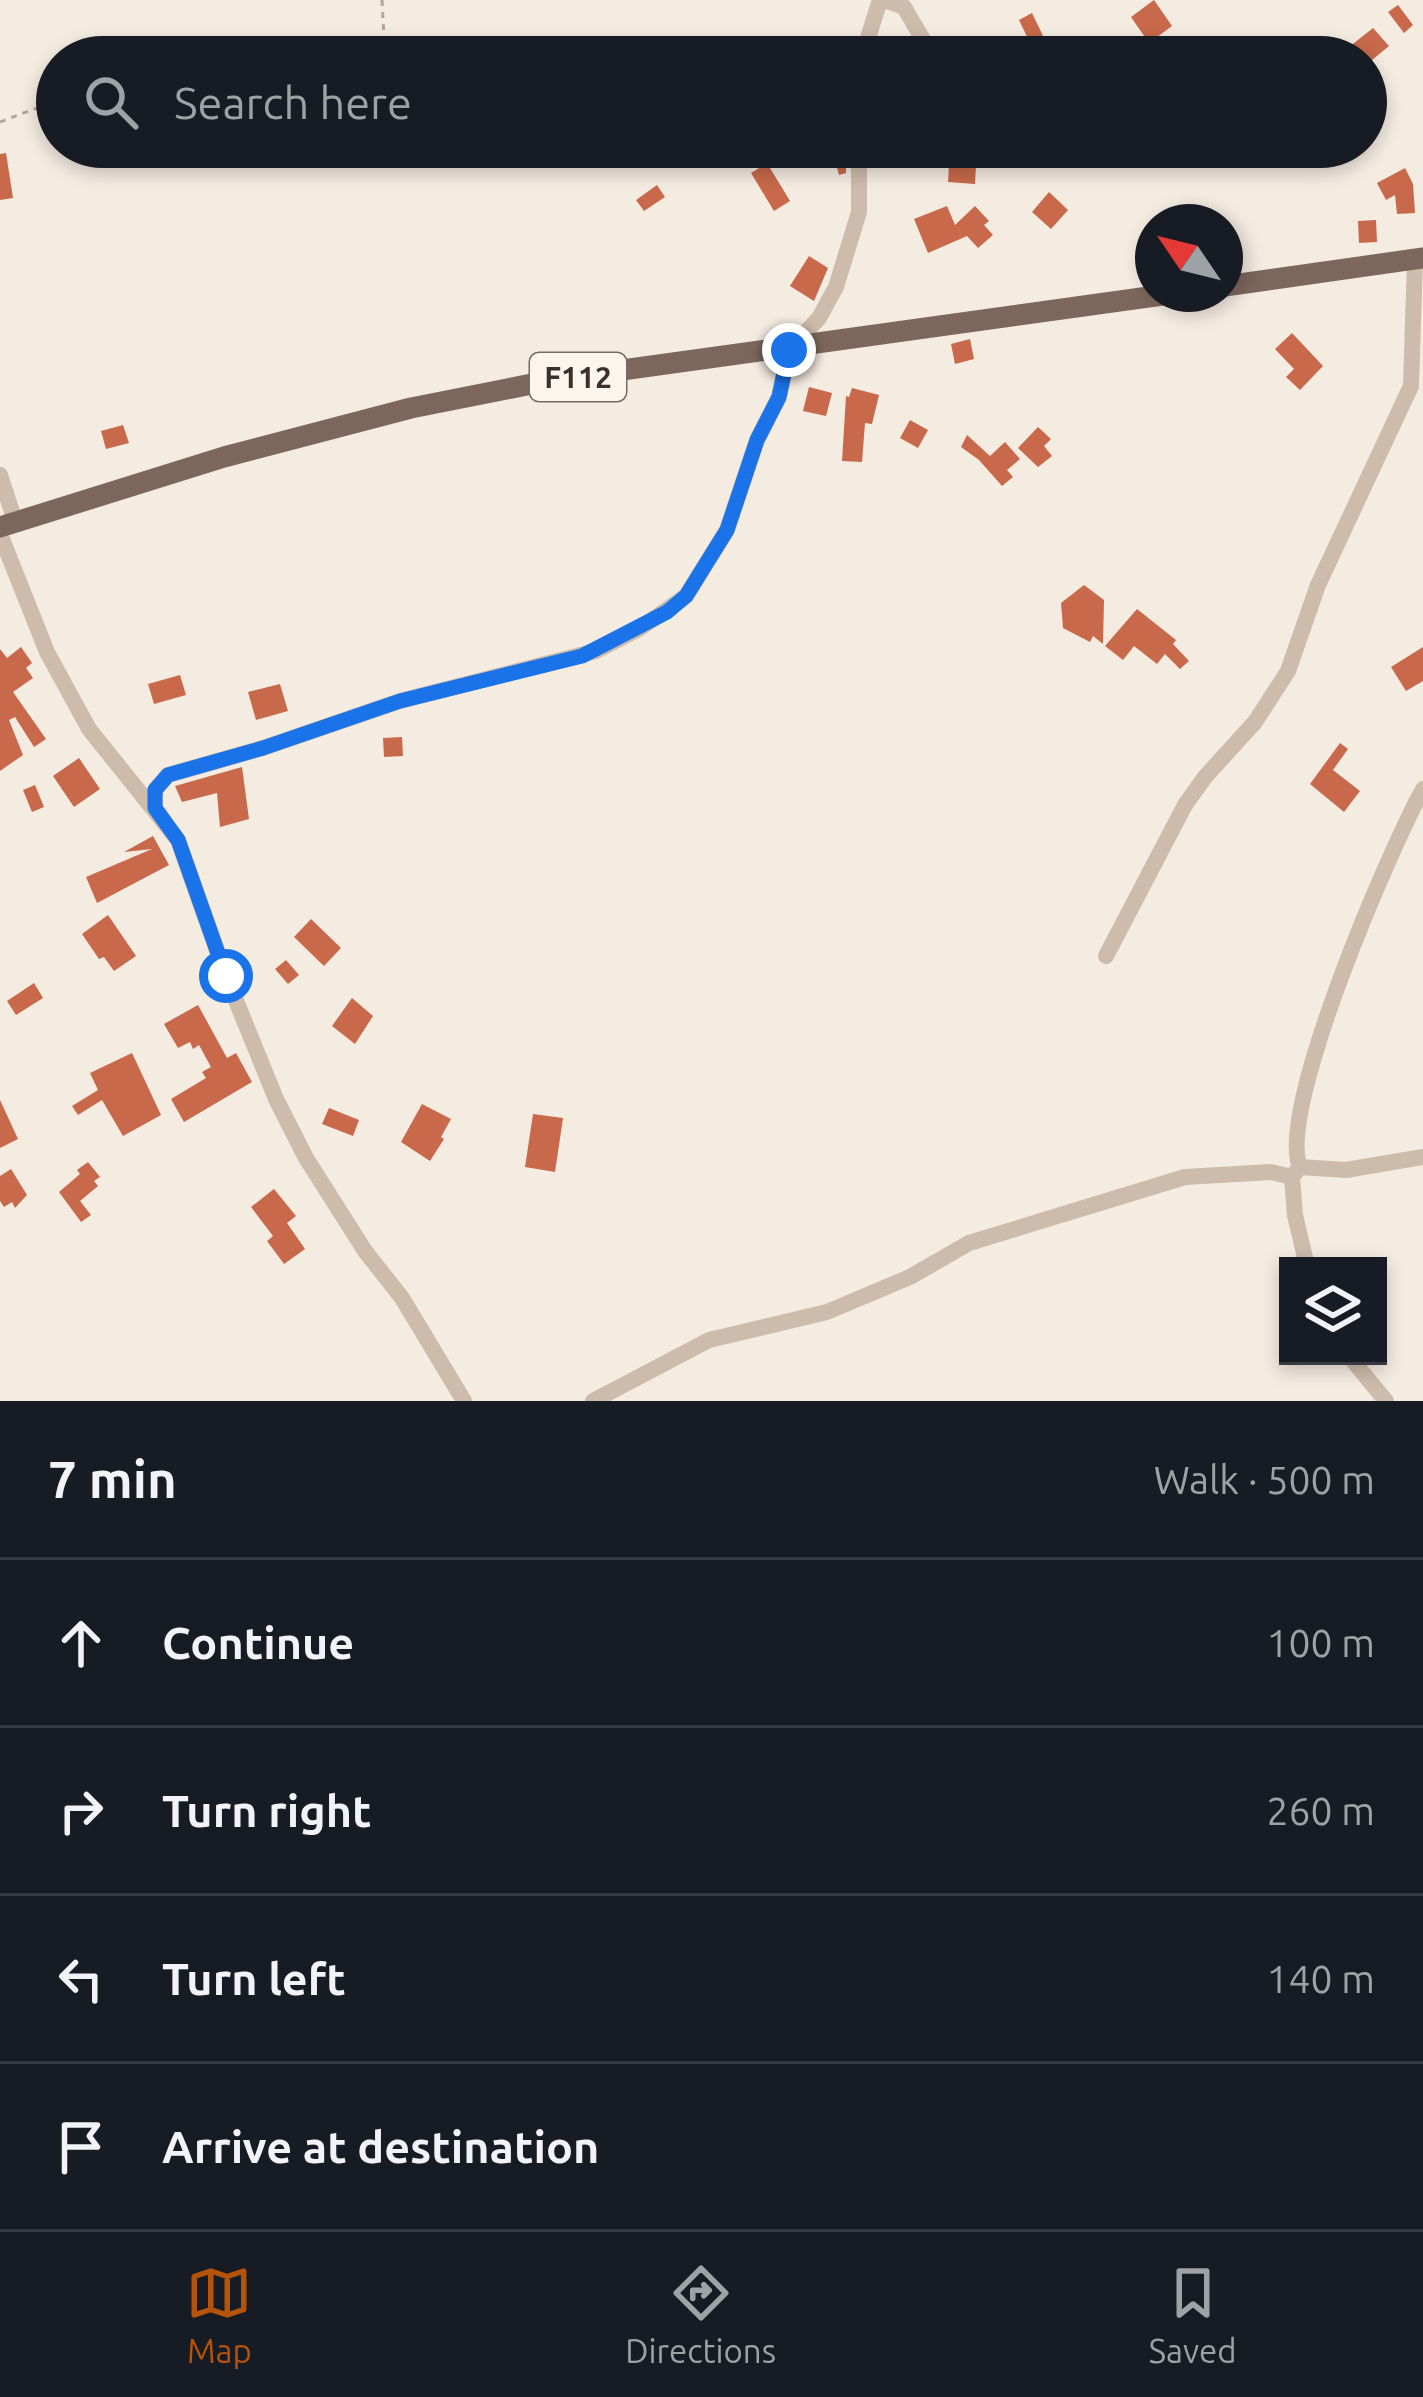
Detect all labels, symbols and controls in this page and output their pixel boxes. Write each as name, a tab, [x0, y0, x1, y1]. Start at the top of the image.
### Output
search box	[36, 36, 1387, 168]
icon: search	[78, 69, 144, 135]
text: Search here	[174, 77, 412, 128]
north arrow	[1135, 204, 1243, 312]
route end	[762, 323, 816, 377]
road number: F112	[530, 353, 626, 401]
route start	[199, 949, 253, 1003]
map controls	[1279, 1257, 1387, 1365]
button: layers	[1279, 1257, 1387, 1365]
text: 7 min	[48, 1450, 177, 1508]
text: Walk · 500 m	[1154, 1458, 1375, 1501]
icon: ahead	[48, 1610, 114, 1676]
text: Continue	[162, 1617, 354, 1668]
text: 100 m	[1266, 1621, 1375, 1664]
icon: right	[48, 1778, 114, 1844]
text: Turn right	[162, 1785, 371, 1836]
text: 260 m	[1266, 1789, 1375, 1832]
icon: left	[48, 1946, 114, 2012]
text: Turn left	[162, 1953, 346, 2004]
text: 140 m	[1266, 1957, 1375, 2000]
icon: arrive	[48, 2114, 114, 2180]
text: Arrive at destination	[162, 2121, 599, 2172]
tab: Map	[186, 2260, 252, 2369]
tab: Directions	[625, 2260, 776, 2369]
tab: Saved	[1149, 2260, 1237, 2369]

